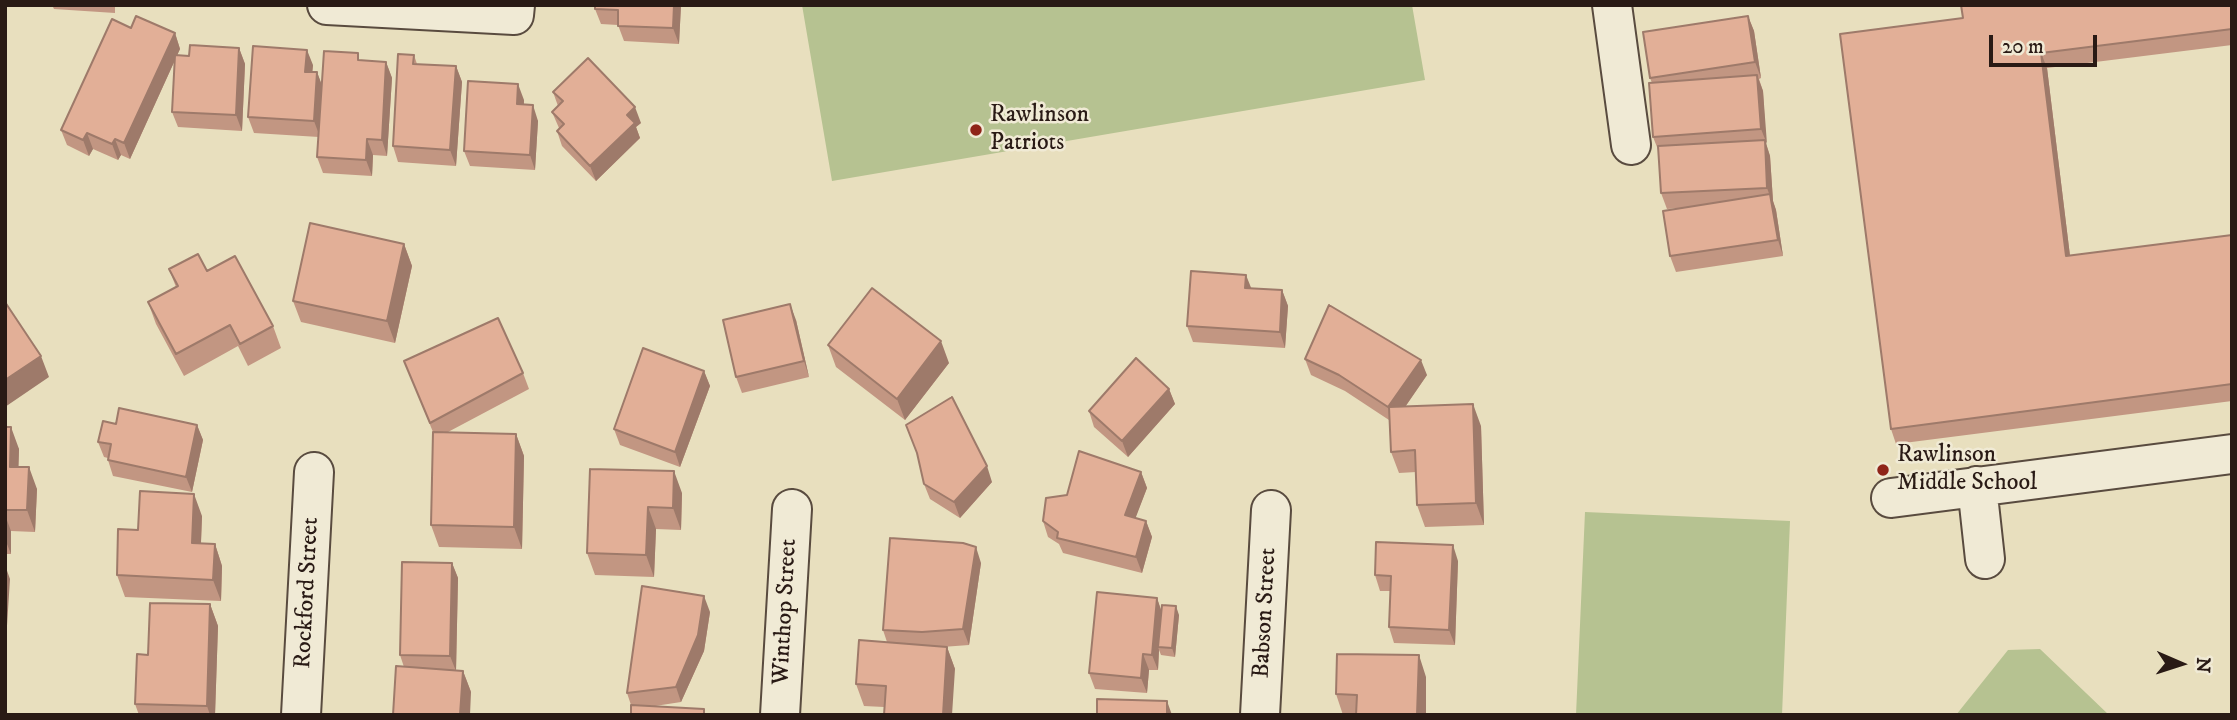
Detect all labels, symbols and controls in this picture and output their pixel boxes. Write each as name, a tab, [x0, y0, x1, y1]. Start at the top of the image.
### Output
scale bar	[1992, 21, 2100, 65]
text: 20 m	[2002, 34, 2044, 60]
place label: Rawlinson Patriots	[990, 102, 1089, 158]
marker: Rawlinson Patriots	[968, 122, 984, 138]
place label: Rawlinson Middle School	[1897, 442, 2037, 498]
marker: Rawlinson Middle School	[1875, 462, 1891, 478]
street label: Rockford Street	[290, 517, 326, 669]
street label: Winthop Street	[768, 538, 804, 686]
street label: Babson Street	[1248, 547, 1284, 679]
north arrow	[2146, 629, 2216, 699]
text: N	[2191, 657, 2214, 674]

